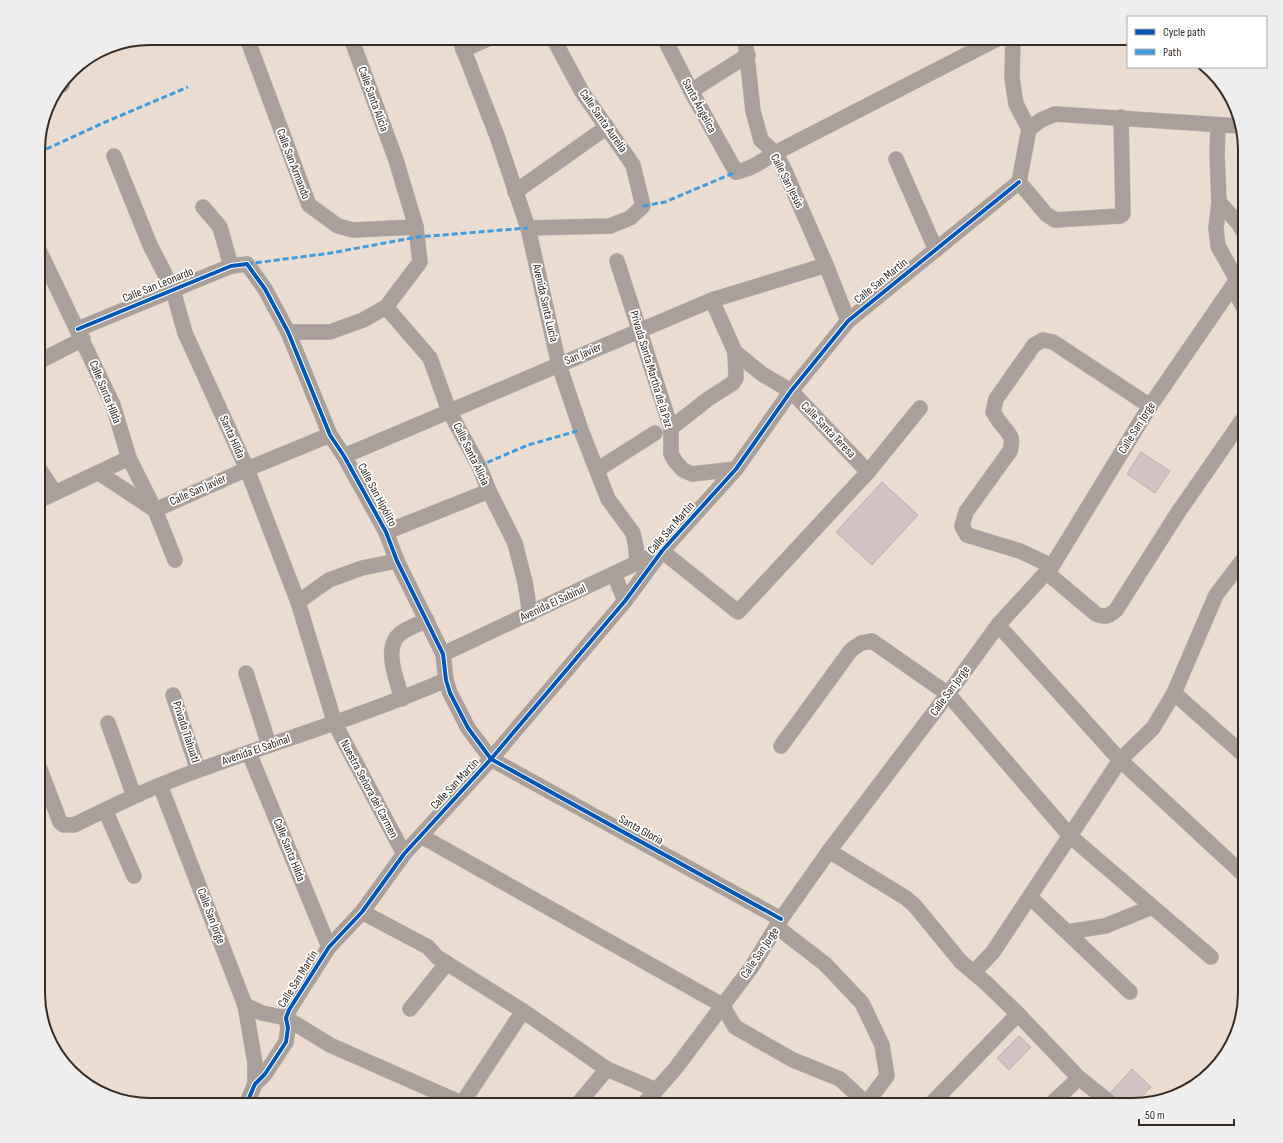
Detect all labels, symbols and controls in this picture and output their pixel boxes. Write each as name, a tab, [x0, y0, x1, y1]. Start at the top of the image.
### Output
legend	[1127, 16, 1267, 68]
text: Cycle path	[1163, 25, 1205, 40]
text: Path	[1163, 45, 1181, 60]
street label: Calle Santa Alicia	[354, 64, 392, 134]
street label: Santa Ángelica	[678, 76, 720, 136]
street label: Calle Santa Aurelia	[576, 86, 631, 156]
street label: Calle San Armando	[273, 127, 313, 201]
street label: Calle San Jesús	[767, 151, 807, 211]
street label: Calle San Martin	[851, 255, 911, 307]
street label: Avenida Santa Lucía	[529, 262, 561, 344]
street label: Calle San Leonardo	[120, 264, 196, 306]
street label: Privada Santa Martha de la Paz	[626, 309, 676, 430]
street label: San Javier	[562, 339, 604, 369]
street label: Calle Santa Hilda	[86, 358, 125, 426]
street label: Calle Santa Teresa	[797, 399, 859, 462]
street label: Calle San Jorge	[1115, 399, 1159, 457]
street label: Santa Hilda	[216, 413, 248, 461]
street label: Calle Santa Alicia	[449, 420, 493, 488]
street label: Calle San Hipólito	[354, 461, 400, 529]
street label: Calle San Javier	[167, 471, 229, 509]
street label: Calle San Martin	[644, 499, 698, 557]
street label: Avenida El Sabinal	[517, 581, 588, 625]
street label: Calle San Jorge	[927, 663, 973, 719]
street label: Privada Tlahuatl	[169, 699, 203, 765]
street label: Avenida El Sabinal	[219, 731, 292, 769]
street label: Nuestra Señora del Carmen	[337, 737, 401, 841]
street label: Calle San Martin	[427, 755, 483, 813]
street label: Santa Gloria	[616, 812, 666, 849]
street label: Calle Santa Hilda	[270, 816, 309, 884]
street label: Calle San Jorge	[194, 886, 229, 946]
street label: Calle San Jorge	[737, 924, 783, 981]
street label: Calle San Martín	[275, 948, 321, 1010]
scale bar	[1139, 1101, 1234, 1127]
text: 50 m	[1145, 1108, 1165, 1123]

